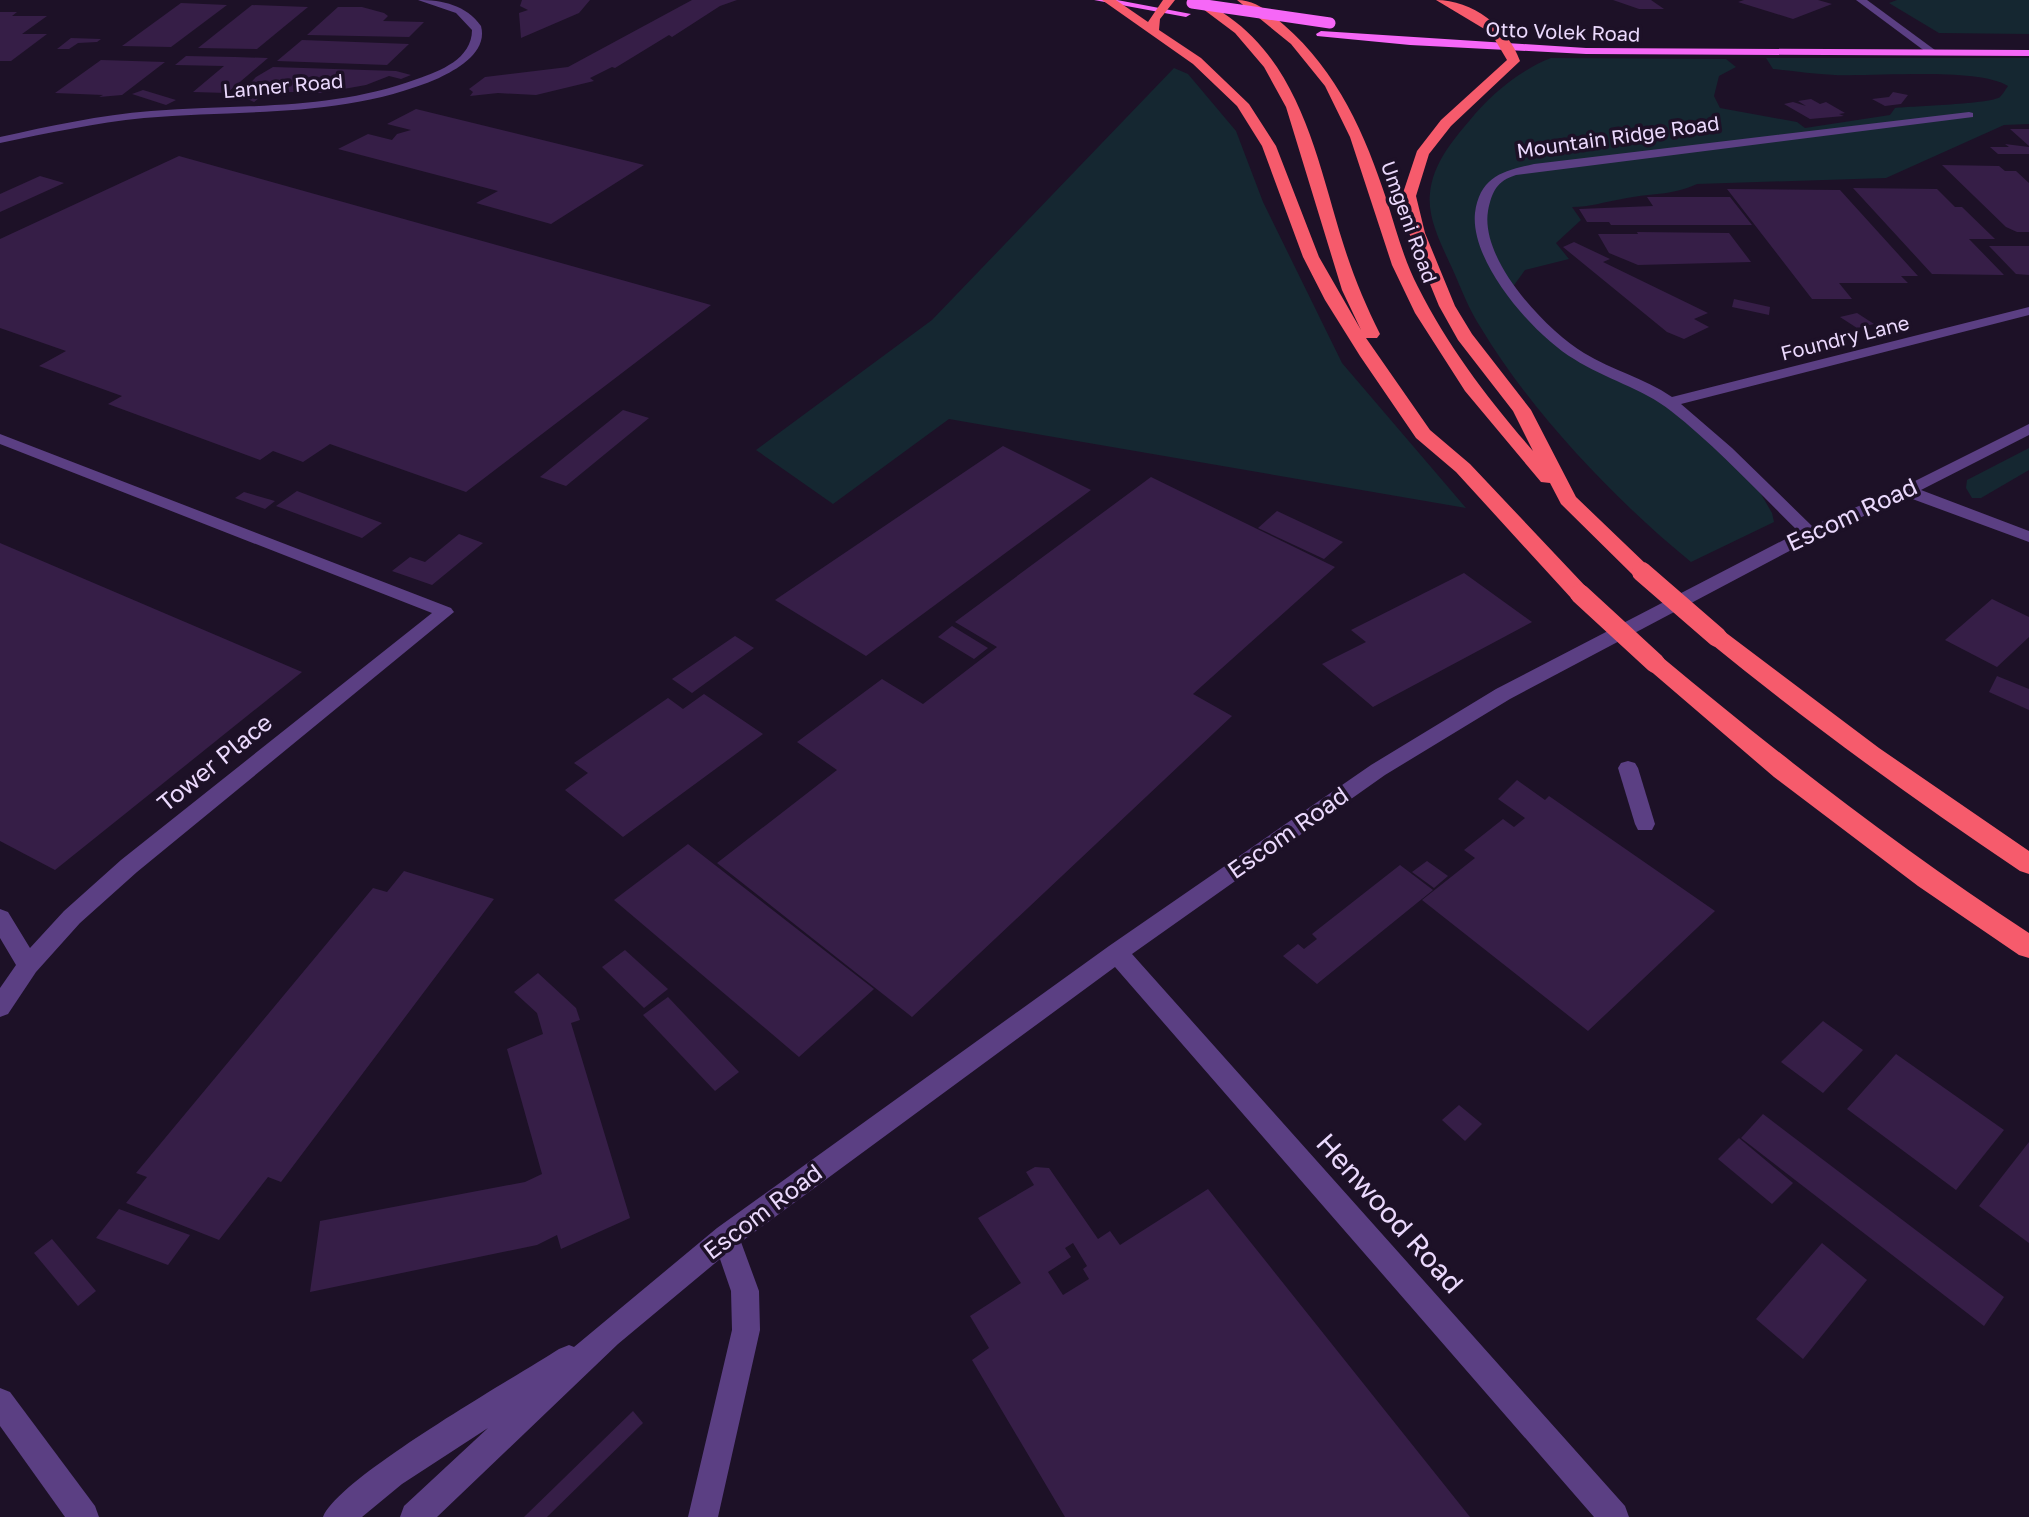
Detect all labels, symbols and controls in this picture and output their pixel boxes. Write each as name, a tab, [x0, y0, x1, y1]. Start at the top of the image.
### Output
street label: Otto Volek Road	[1485, 16, 1641, 46]
street label: Lanner Road	[222, 68, 344, 102]
street label: Mountain Ridge Road	[1515, 110, 1721, 162]
street label: Umgeni Road	[1377, 157, 1443, 286]
street label: Foundry Lane	[1778, 309, 1912, 365]
street label: Escom Road	[1781, 471, 1921, 557]
street label: Tower Place	[151, 707, 277, 817]
street label: Escom Road	[1221, 779, 1353, 884]
street label: Henwood Road	[1310, 1126, 1471, 1299]
street label: Escom Road	[697, 1157, 827, 1265]

